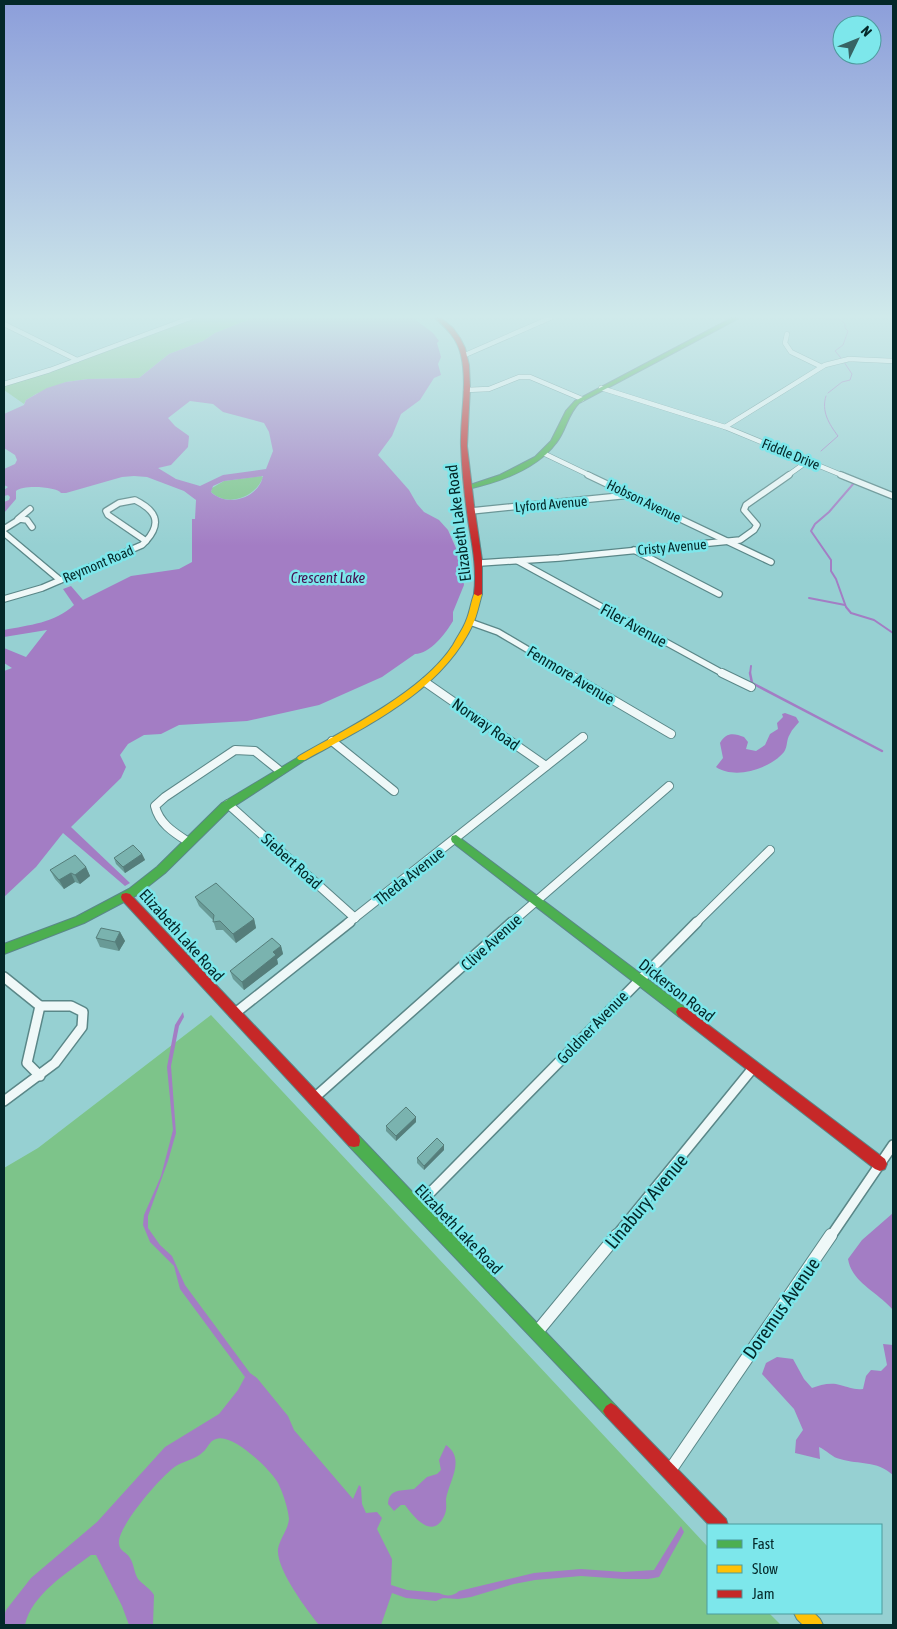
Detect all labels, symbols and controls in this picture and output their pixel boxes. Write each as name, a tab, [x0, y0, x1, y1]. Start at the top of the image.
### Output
north arrow	[832, 15, 882, 65]
text: N	[858, 23, 875, 40]
street label: Fiddle Drive	[760, 435, 822, 473]
street label: Elizabeth Lake Road	[442, 463, 474, 583]
street label: Hobson Avenue	[604, 476, 684, 526]
street label: Lyford Avenue	[514, 493, 588, 515]
street label: Cristy Avenue	[637, 536, 707, 558]
street label: Reymont Road	[60, 542, 136, 586]
water label: Crescent Lake	[291, 569, 366, 586]
street label: Filer Avenue	[598, 600, 670, 650]
street label: Fenmore Avenue	[524, 642, 618, 708]
street label: Norway Road	[448, 694, 523, 755]
street label: Siebert Road	[258, 829, 326, 893]
street label: Theda Avenue	[371, 843, 447, 909]
street label: Elizabeth Lake Road	[136, 885, 228, 985]
street label: Clive Avenue	[457, 910, 525, 974]
street label: Dickerson Road	[636, 955, 718, 1025]
street label: Goldner Avenue	[553, 987, 631, 1067]
street label: Linabury Avenue	[600, 1149, 692, 1253]
street label: Elizabeth Lake Road	[412, 1180, 506, 1278]
street label: Doremus Avenue	[738, 1253, 824, 1363]
legend	[707, 1524, 882, 1614]
text: Fast	[752, 1535, 774, 1552]
text: Slow	[752, 1560, 778, 1577]
text: Jam	[752, 1585, 775, 1602]

